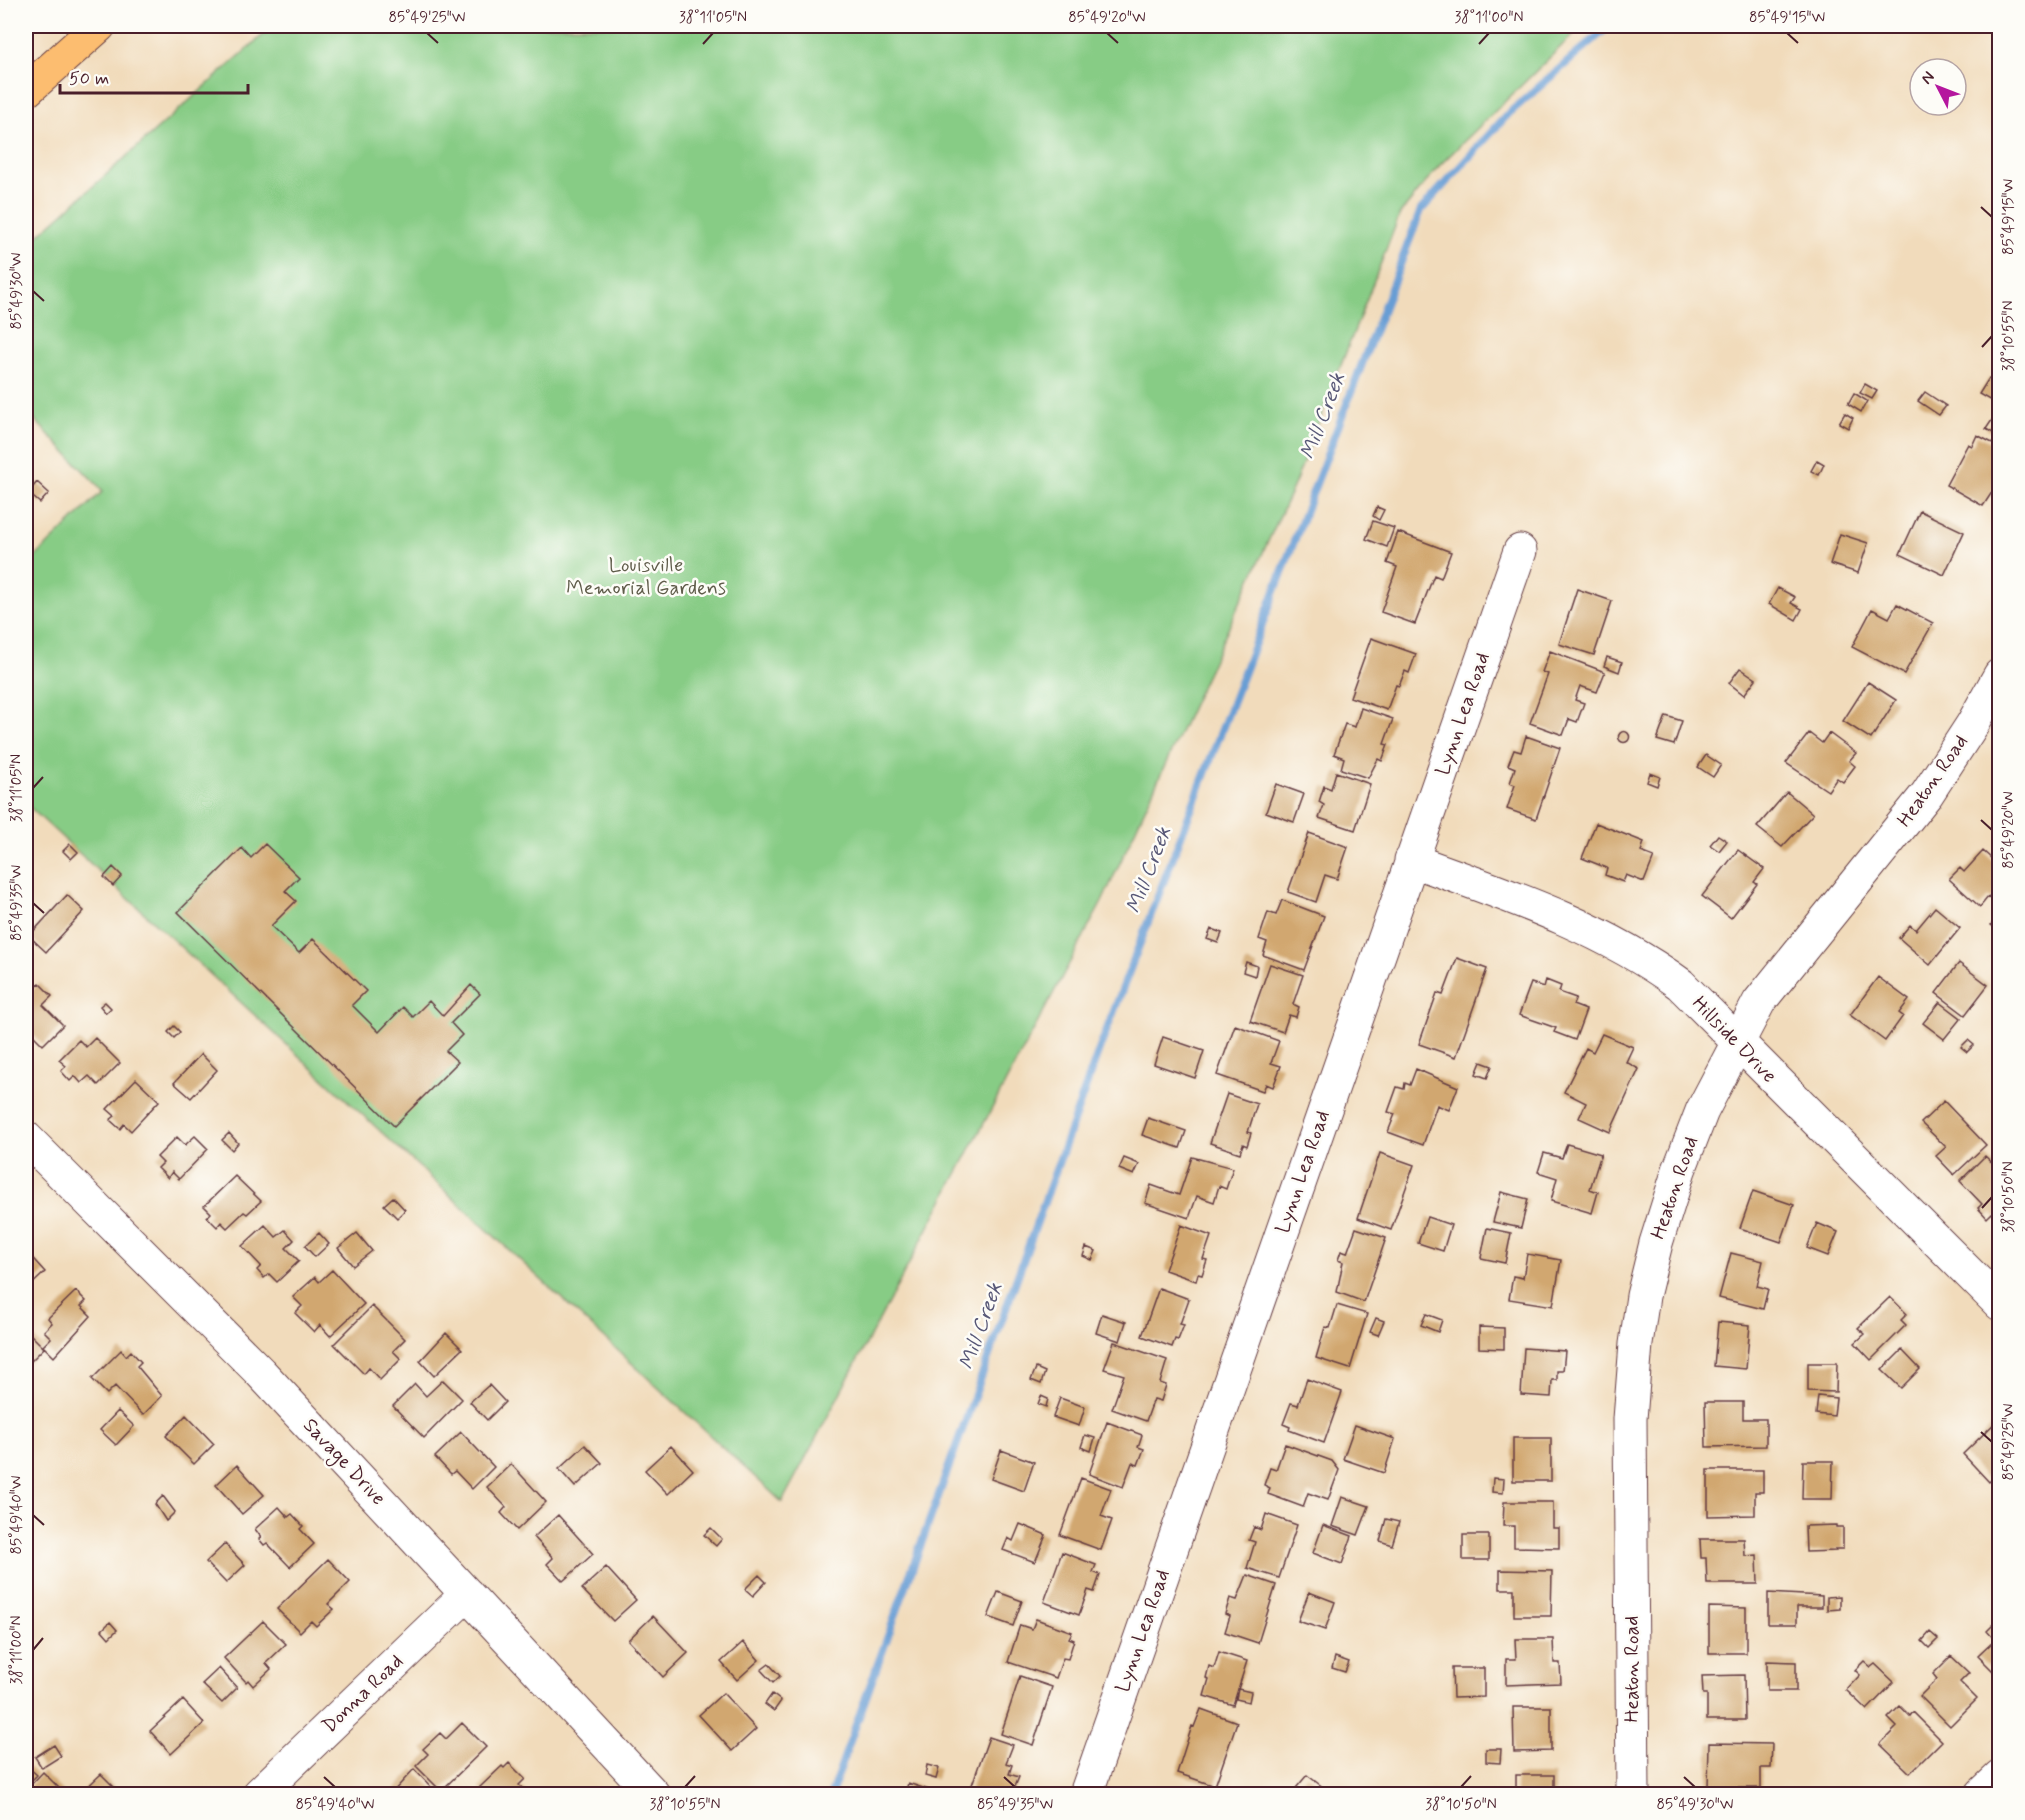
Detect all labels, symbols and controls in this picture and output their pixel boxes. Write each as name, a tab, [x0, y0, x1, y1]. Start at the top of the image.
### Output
text: 85°49'25"W	[389, 8, 465, 28]
text: 38°11'05"N	[679, 8, 747, 28]
text: 85°49'20"W	[1068, 8, 1146, 28]
text: 38°11'00"N	[1455, 8, 1523, 28]
text: 85°49'15"W	[1749, 8, 1825, 28]
scale bar	[60, 57, 248, 95]
north arrow	[1908, 57, 1968, 117]
text: 50 m	[69, 67, 109, 91]
text: N	[1917, 67, 1939, 89]
text: 85°49'15"W	[1999, 179, 2019, 255]
text: 85°49'30"W	[7, 253, 27, 329]
text: 38°10'55"N	[1999, 301, 2019, 371]
water label: Mill Creek	[1294, 369, 1352, 463]
park label: Louisville Memorial Gardens	[566, 552, 726, 602]
street label: Lynn Lea Road	[1429, 649, 1497, 779]
street label: Heaton Road	[1891, 730, 1975, 832]
text: 38°11'05"N	[7, 754, 27, 822]
text: 85°49'20"W	[1999, 791, 2019, 869]
water label: Mill Creek	[1120, 823, 1178, 917]
text: 85°49'35"W	[7, 865, 27, 941]
street label: Hillside Drive	[1686, 991, 1782, 1089]
street label: Lynn Lea Road	[1269, 1107, 1337, 1237]
street label: Heaton Road	[1645, 1133, 1705, 1243]
text: 38°10'50"N	[1999, 1161, 2019, 1233]
water label: Mill Creek	[952, 1279, 1010, 1373]
text: 85°49'25"W	[1999, 1404, 2019, 1480]
street label: Savage Drive	[296, 1413, 391, 1512]
text: 85°49'40"W	[7, 1476, 27, 1554]
street label: Lynn Lea Road	[1109, 1566, 1177, 1696]
text: 38°11'00"N	[7, 1616, 27, 1684]
street label: Heaton Road	[1619, 1616, 1646, 1722]
street label: Donna Road	[317, 1649, 409, 1739]
text: 85°49'40"W	[296, 1795, 374, 1815]
text: 38°10'55"N	[650, 1795, 720, 1815]
text: 85°49'35"W	[977, 1795, 1053, 1815]
text: 38°10'50"N	[1425, 1795, 1497, 1815]
text: 85°49'30"W	[1657, 1795, 1733, 1815]

